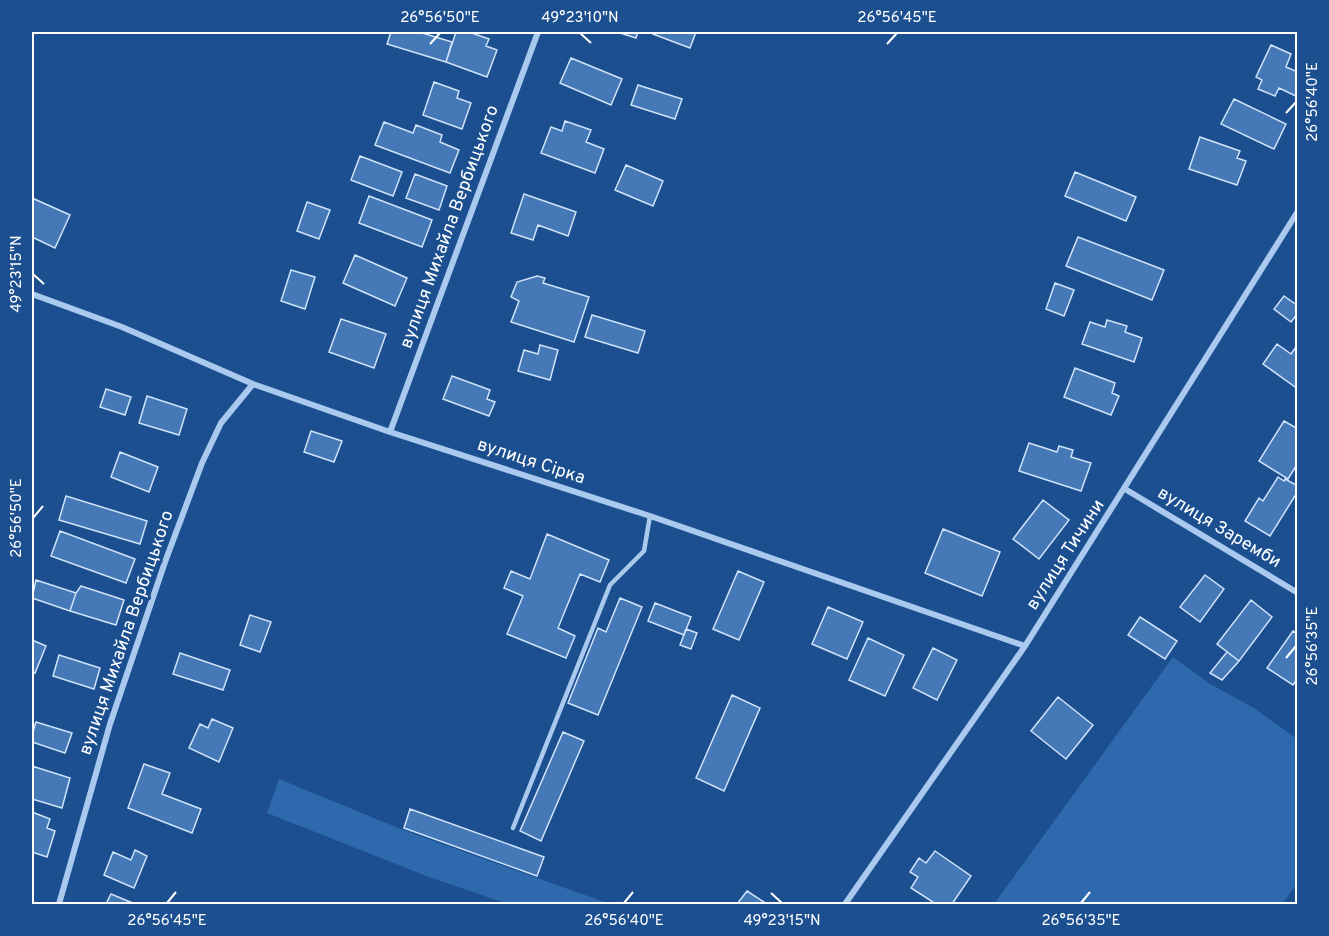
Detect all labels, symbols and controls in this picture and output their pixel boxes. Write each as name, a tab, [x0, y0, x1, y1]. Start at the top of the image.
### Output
text: 26°56'50"E	[400, 9, 480, 28]
text: 49°23'10"N	[541, 9, 619, 28]
text: 26°56'45"E	[857, 9, 937, 28]
text: 26°56'40"E	[1304, 62, 1323, 142]
street label: вулиця Михайла Вербицького	[395, 102, 505, 352]
text: 49°23'15"N	[8, 235, 27, 313]
street label: вулиця Сірка	[474, 434, 588, 490]
text: 26°56'50"E	[8, 478, 27, 558]
street label: вулиця Заремби	[1153, 482, 1285, 574]
street label: вулиця Тичини	[1022, 495, 1110, 615]
street label: вулиця Михайла Вербицького	[74, 508, 180, 758]
text: 26°56'35"E	[1304, 606, 1323, 686]
text: 26°56'45"E	[127, 912, 207, 931]
text: 26°56'40"E	[584, 912, 664, 931]
text: 49°23'15"N	[743, 912, 821, 931]
text: 26°56'35"E	[1041, 912, 1121, 931]

